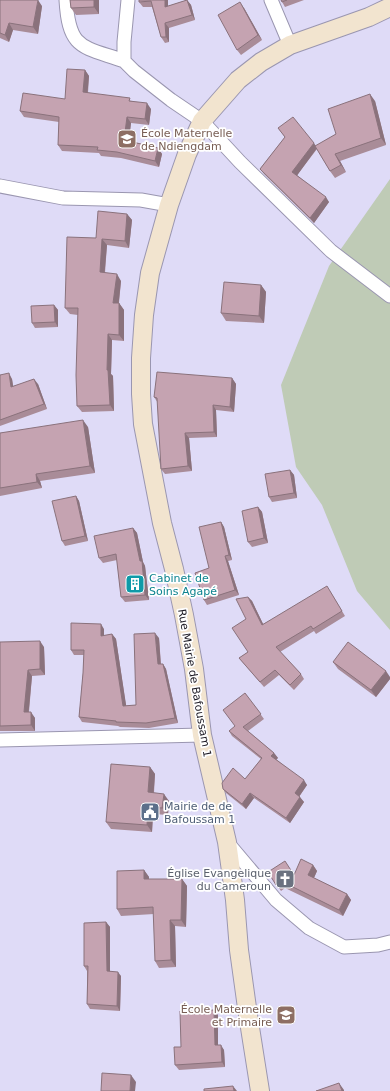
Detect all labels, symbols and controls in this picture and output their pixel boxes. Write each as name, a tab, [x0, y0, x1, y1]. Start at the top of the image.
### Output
place label: École Maternelle de Ndiengdam	[141, 127, 233, 153]
school or university icon: École Maternelle de Ndiengdam	[116, 128, 138, 150]
place label: Cabinet de Soins Agapé	[149, 572, 217, 598]
building icon: Cabinet de Soins Agapé	[124, 573, 146, 595]
street label: Rue Mairie de Bafoussam 1	[175, 608, 214, 758]
place label: Mairie de de Bafoussam 1	[164, 800, 235, 826]
public building icon: Mairie de de Bafoussam 1	[139, 801, 161, 823]
place label: Église Evangelique du Cameroun	[167, 867, 271, 893]
church icon: Église Evangelique du Cameroun	[274, 868, 296, 890]
place label: École Maternelle et Primaire	[181, 1003, 272, 1029]
school or university icon: École Maternelle et Primaire	[275, 1004, 297, 1026]

